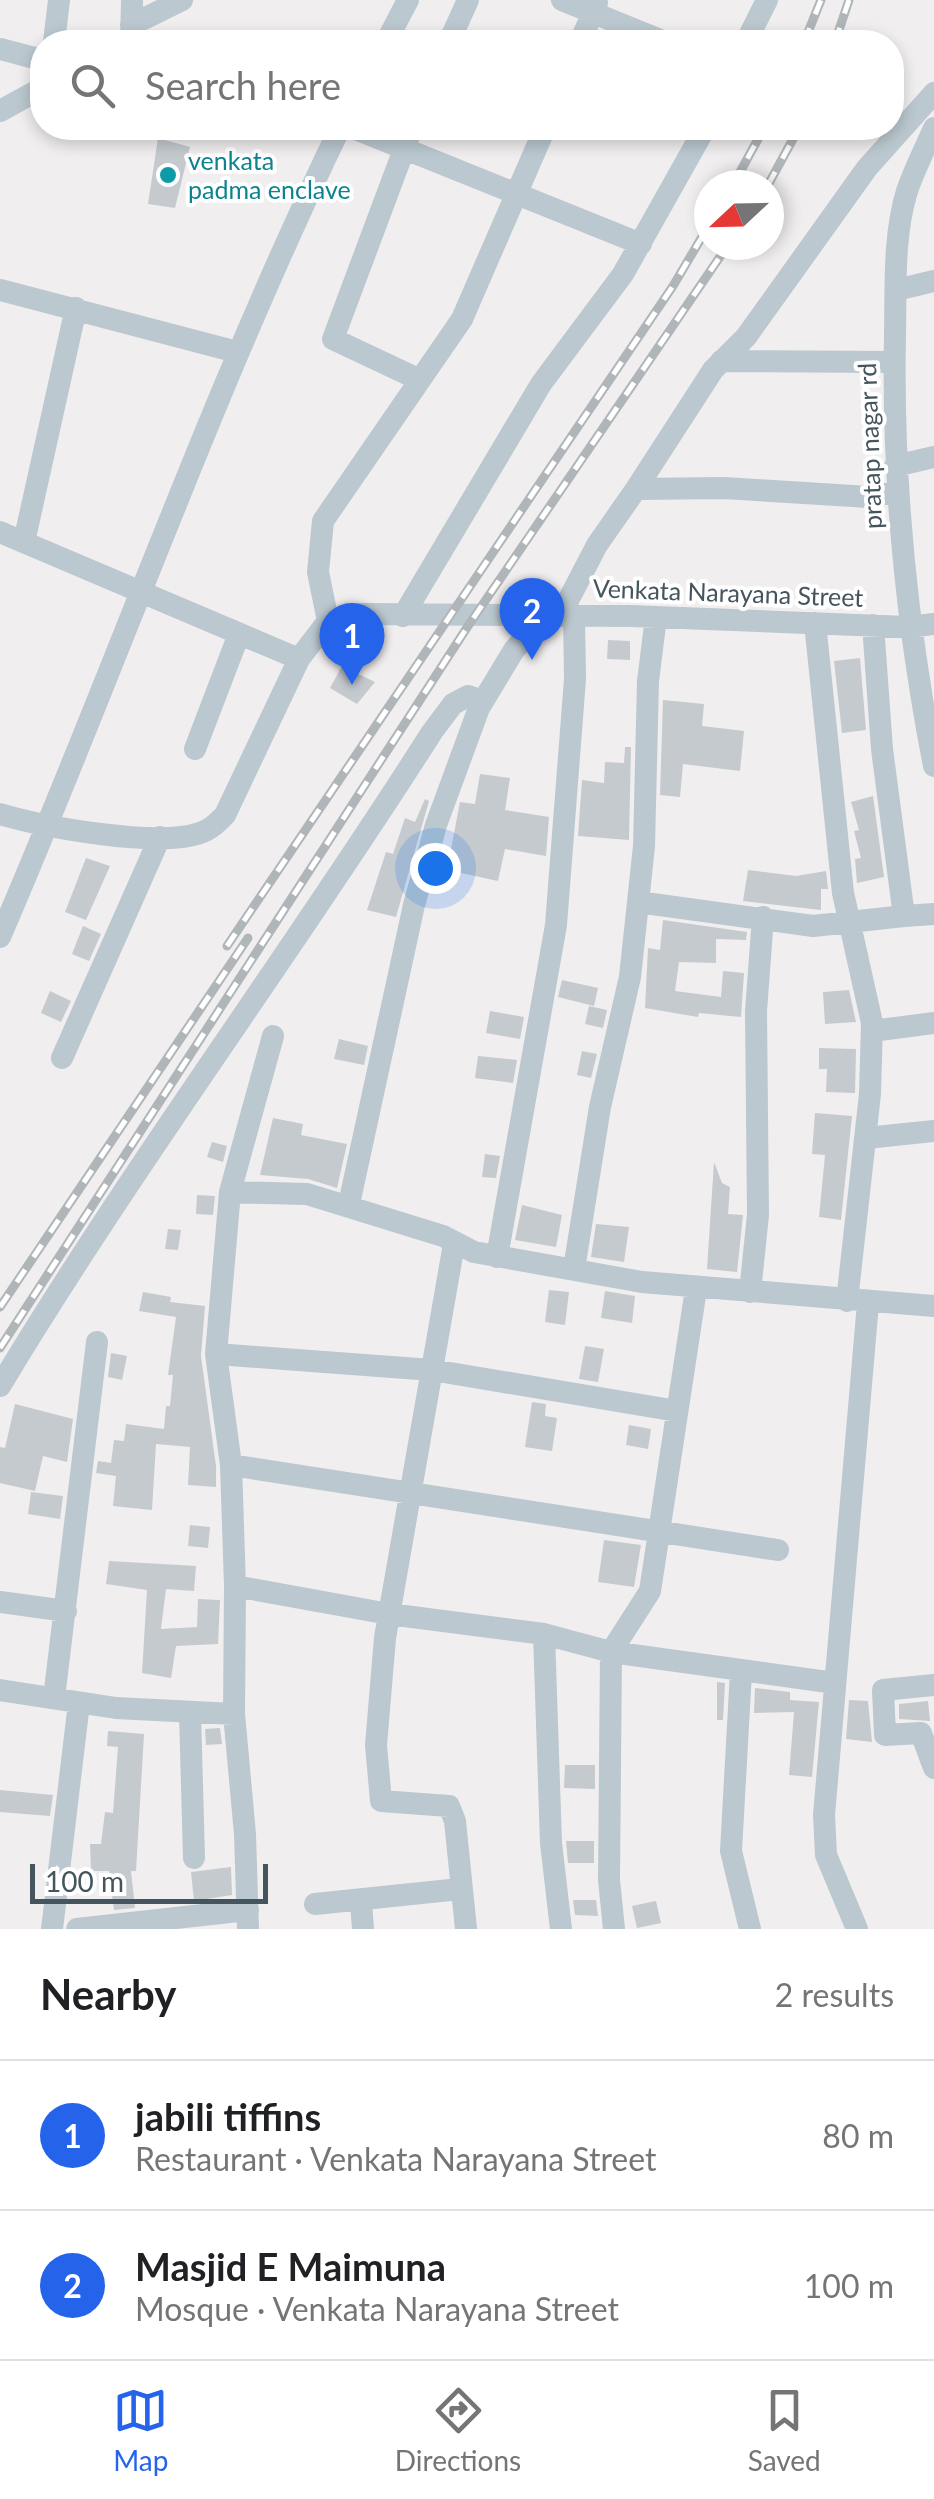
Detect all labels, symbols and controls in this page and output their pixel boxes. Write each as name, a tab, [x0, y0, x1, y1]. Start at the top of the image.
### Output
search box	[30, 30, 904, 140]
icon: search	[65, 58, 120, 113]
text: Search here	[145, 62, 341, 108]
place label: venkata padma enclave	[188, 145, 351, 204]
marker: venkata padma enclave	[157, 164, 179, 186]
north arrow	[694, 170, 784, 260]
street label: pratap nagar rd	[851, 362, 887, 530]
street label: Venkata Narayana Street	[592, 572, 864, 612]
pin: 2	[500, 578, 564, 660]
pin: 1	[320, 602, 384, 685]
your location	[410, 843, 461, 894]
scale bar	[30, 1859, 268, 1904]
text: 100 m	[45, 1864, 124, 1898]
text: Nearby	[40, 1969, 177, 2019]
text: 2 results	[775, 1975, 894, 2014]
text: jabili tiffins	[135, 2093, 321, 2139]
text: 1	[63, 2116, 82, 2155]
text: 80 m	[822, 2116, 894, 2155]
text: Restaurant · Venkata Narayana Street	[135, 2139, 657, 2178]
text: Masjid E Maimuna	[135, 2243, 446, 2289]
text: 2	[63, 2266, 82, 2305]
text: 100 m	[804, 2266, 894, 2305]
text: Mosque · Venkata Narayana Street	[135, 2289, 619, 2328]
tab: Map	[113, 2383, 168, 2477]
tab: Directions	[395, 2383, 521, 2477]
tab: Saved	[748, 2383, 821, 2477]

